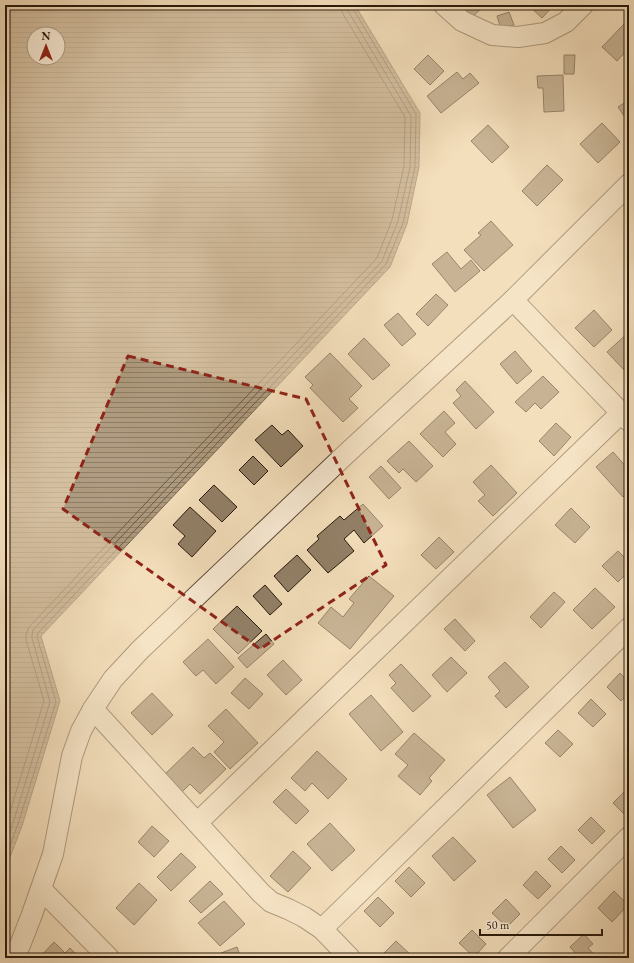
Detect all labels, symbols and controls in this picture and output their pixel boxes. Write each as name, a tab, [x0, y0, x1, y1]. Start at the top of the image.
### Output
north arrow	[26, 26, 66, 66]
text: N	[42, 29, 51, 43]
scale bar	[480, 911, 602, 937]
text: 50 m	[486, 917, 510, 933]

